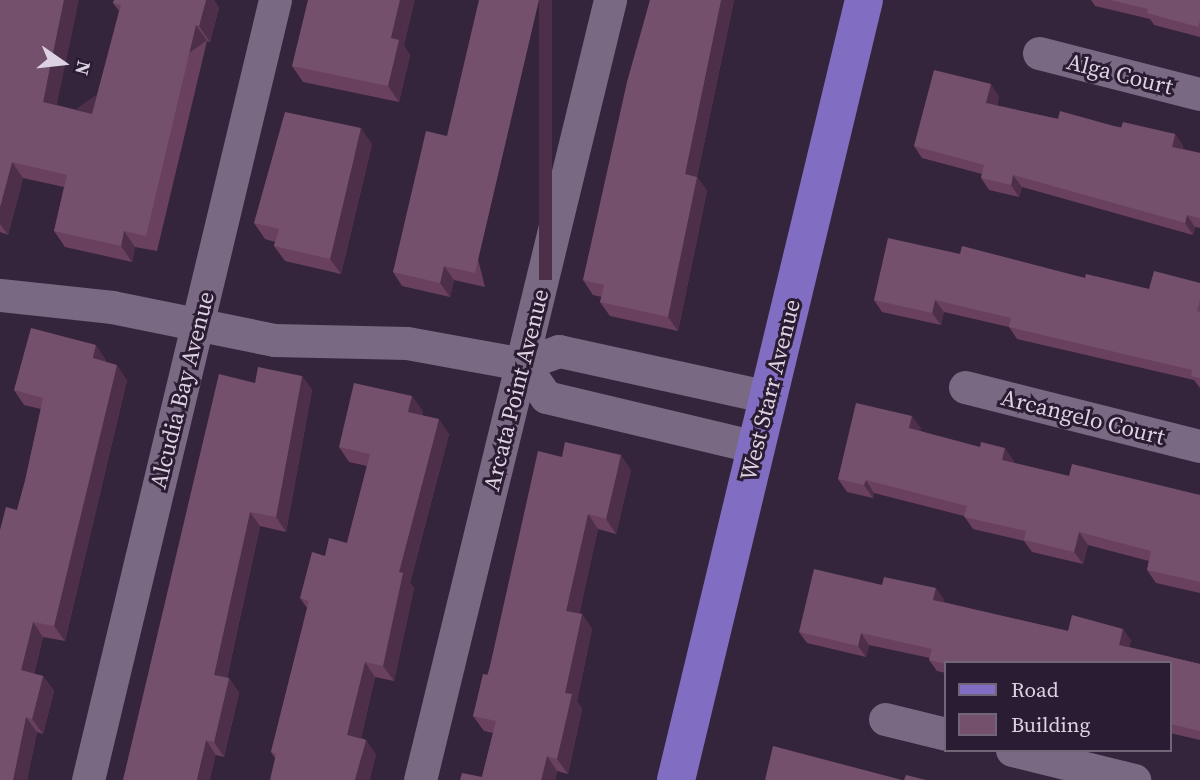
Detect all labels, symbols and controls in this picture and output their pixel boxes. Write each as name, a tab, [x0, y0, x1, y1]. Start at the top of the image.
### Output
north arrow	[28, 28, 98, 98]
street label: Alga Court	[1064, 48, 1176, 100]
text: N	[69, 58, 98, 78]
street label: Arcata Point Avenue	[478, 286, 554, 494]
street label: Alcudia Bay Avenue	[144, 289, 220, 491]
street label: West Starr Avenue	[734, 296, 806, 484]
street label: Arcangelo Court	[998, 383, 1168, 451]
legend	[944, 661, 1172, 752]
text: Road	[1011, 675, 1059, 704]
text: Building	[1011, 710, 1090, 739]

